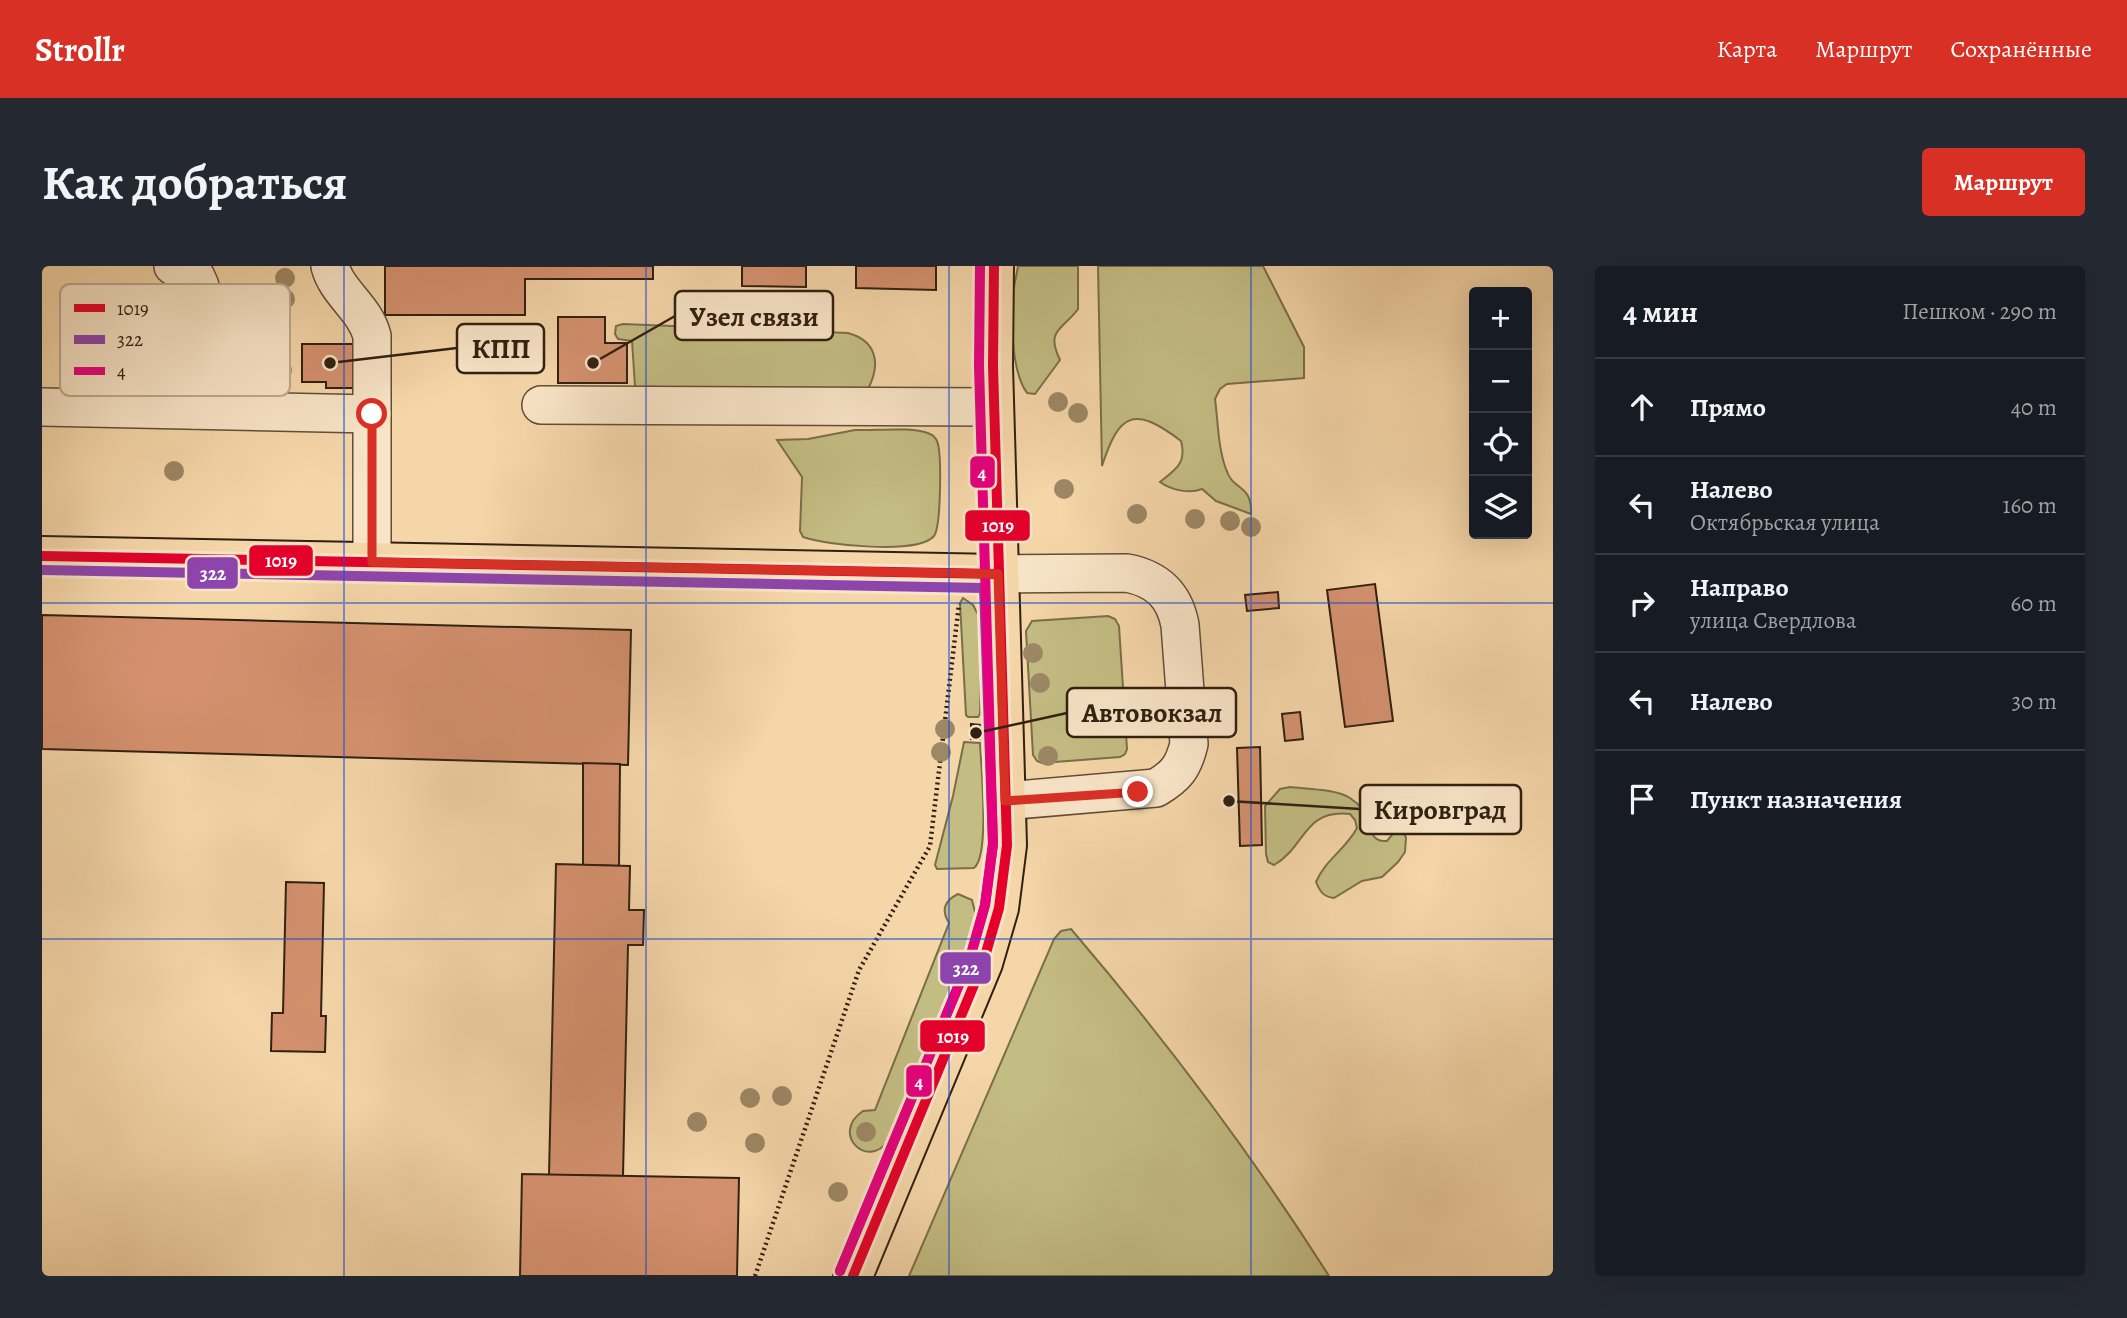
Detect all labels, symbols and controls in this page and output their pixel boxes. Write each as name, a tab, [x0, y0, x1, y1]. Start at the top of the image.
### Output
text: Strollr	[35, 27, 125, 72]
text: Карта	[1717, 33, 1777, 65]
text: Маршрут	[1815, 33, 1913, 65]
text: Сохранённые	[1951, 33, 2092, 65]
button: Маршрут	[1922, 148, 2085, 216]
text: Как добраться	[42, 149, 348, 216]
legend	[60, 284, 290, 396]
map controls	[1469, 287, 1532, 539]
button: +	[1469, 287, 1532, 350]
callout: Узел связи	[675, 291, 833, 340]
text: 4 мин	[1623, 292, 1698, 332]
text: 1019	[117, 296, 149, 322]
text: Пешком · 290 m	[1902, 296, 2057, 327]
text: Узел связи	[689, 298, 819, 336]
callout: КПП	[457, 324, 544, 373]
text: 322	[117, 327, 143, 353]
text: КПП	[471, 330, 531, 368]
button: −	[1469, 350, 1532, 413]
text: 4	[117, 359, 126, 385]
icon: ahead	[1623, 388, 1661, 426]
text: Прямо	[1690, 390, 1766, 425]
text: 40 m	[2011, 392, 2057, 423]
route start	[356, 398, 387, 429]
button: locate	[1469, 413, 1532, 476]
line badge: 4	[969, 455, 996, 489]
text: 4	[978, 460, 987, 486]
text: Налево	[1690, 472, 1773, 507]
button: layers	[1469, 476, 1532, 539]
icon: left	[1623, 486, 1661, 524]
text: 160 m	[2003, 490, 2057, 521]
text: Октябрьская улица	[1690, 507, 1880, 538]
line badge: 1019	[964, 509, 1031, 542]
text: 1019	[982, 513, 1014, 539]
line badge: 1019	[248, 544, 314, 577]
text: 1019	[265, 548, 297, 574]
line badge: 322	[186, 556, 239, 590]
text: 322	[200, 561, 226, 587]
text: Направо	[1690, 570, 1789, 605]
icon: right	[1623, 584, 1661, 622]
text: 60 m	[2010, 588, 2057, 619]
text: улица Свердлова	[1690, 605, 1857, 636]
icon: left	[1623, 682, 1661, 720]
text: Налево	[1690, 684, 1773, 719]
text: 30 m	[2011, 686, 2057, 717]
callout: Автовокзал	[1067, 688, 1236, 737]
text: Автовокзал	[1081, 694, 1222, 732]
route end	[1122, 776, 1153, 807]
icon: arrive	[1623, 780, 1661, 818]
text: Пункт назначения	[1690, 782, 1902, 817]
callout: Кировград	[1360, 785, 1521, 834]
text: Кировград	[1374, 791, 1506, 829]
line badge: 322	[939, 951, 992, 985]
text: 322	[953, 956, 979, 982]
line badge: 1019	[919, 1019, 986, 1053]
text: 1019	[937, 1024, 969, 1050]
line badge: 4	[905, 1064, 933, 1098]
text: 4	[915, 1069, 924, 1095]

